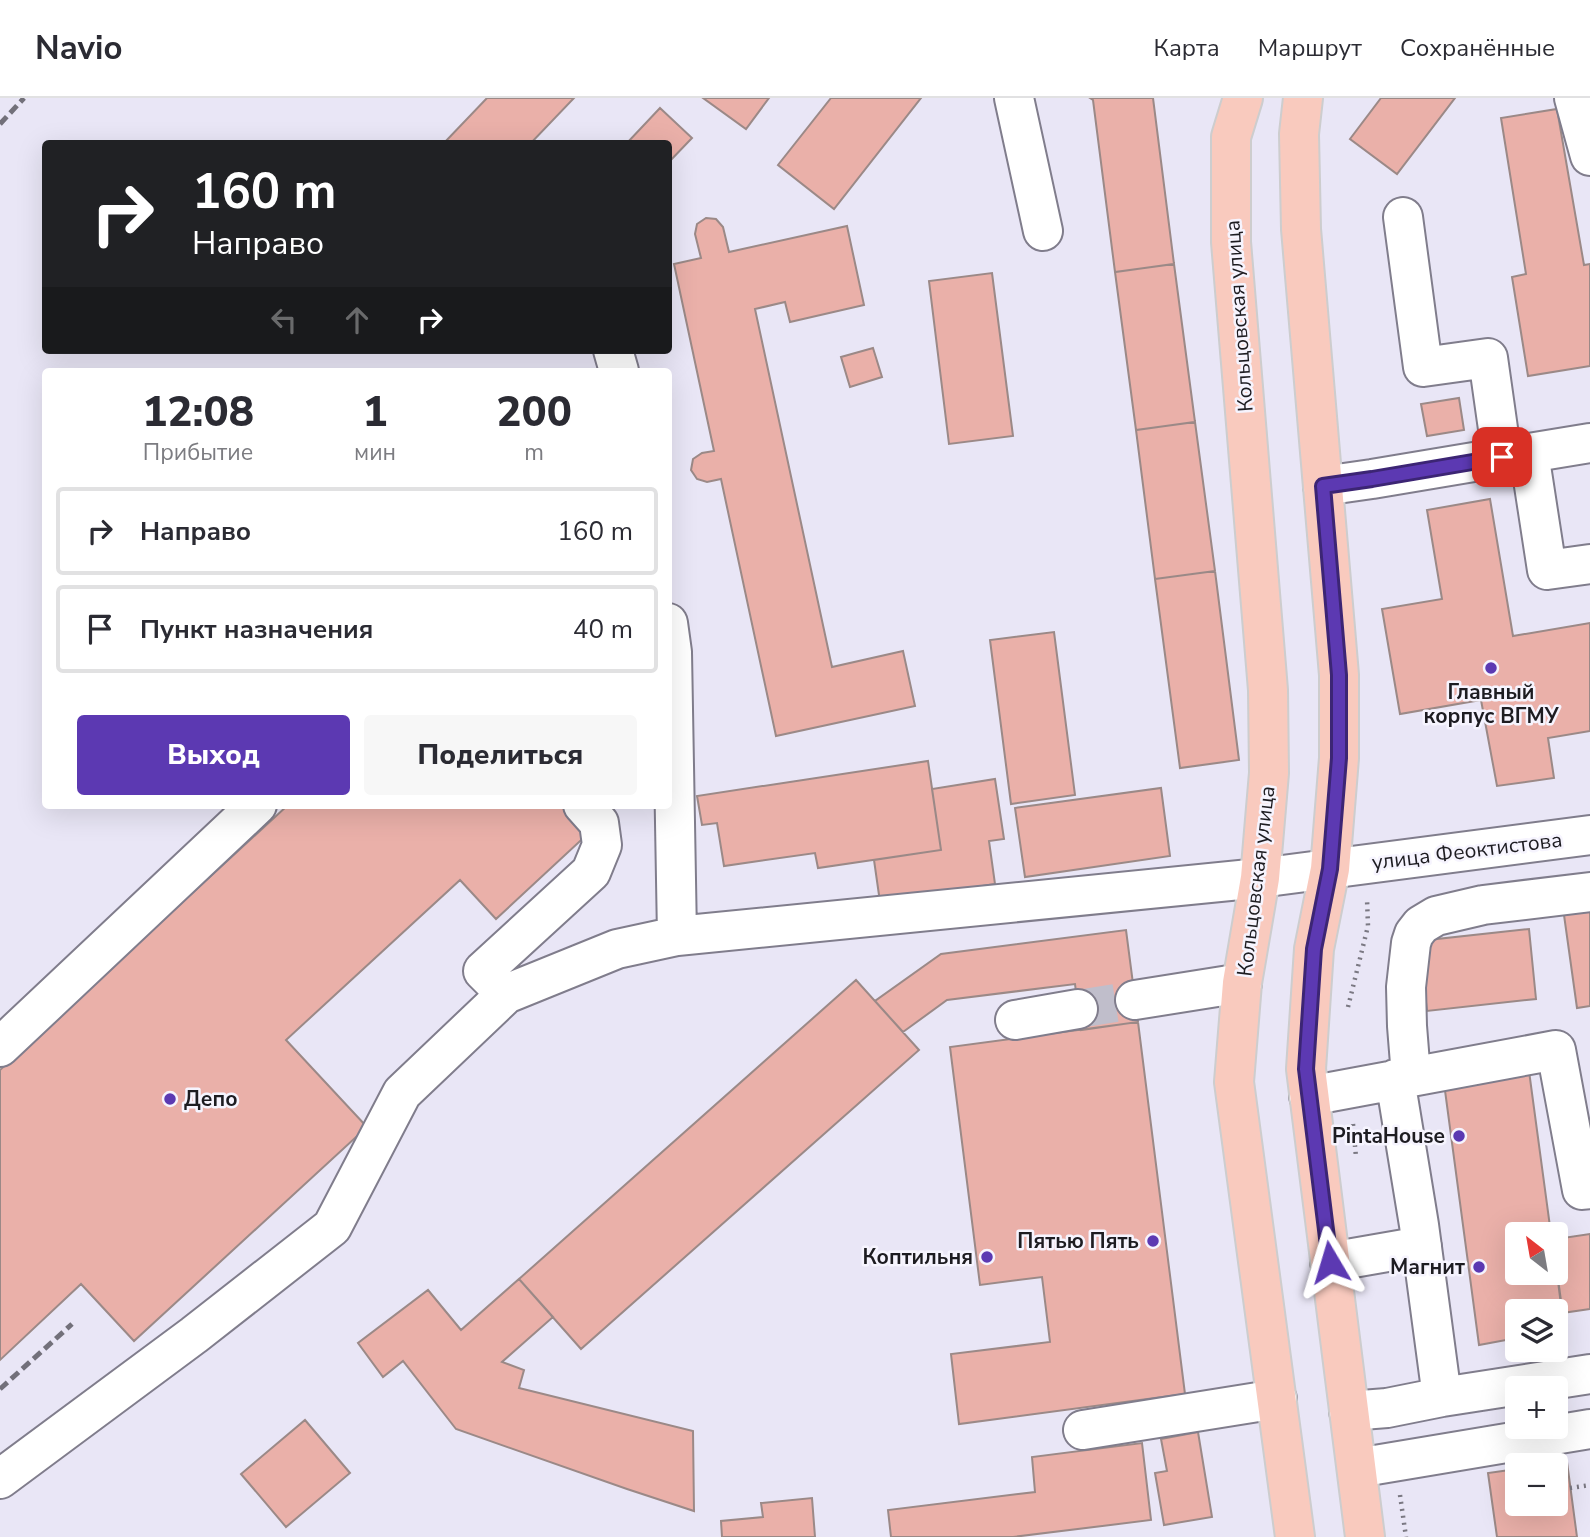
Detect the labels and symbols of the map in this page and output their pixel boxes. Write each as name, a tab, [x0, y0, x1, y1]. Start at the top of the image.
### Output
street label: Кольцовская улица	[1218, 219, 1260, 413]
pin	[1472, 427, 1532, 487]
marker: Главный корпус ВГМУ	[1483, 660, 1499, 676]
place label: Главный корпус ВГМУ	[1423, 678, 1560, 730]
street label: Кольцовская улица	[1230, 784, 1282, 978]
street label: улица Феоктистова	[1370, 825, 1564, 877]
place label: Депо	[184, 1085, 238, 1113]
marker: Депо	[162, 1091, 178, 1107]
place label: PintaHouse	[1332, 1122, 1445, 1150]
marker: PintaHouse	[1451, 1128, 1467, 1144]
north arrow	[1505, 1222, 1568, 1284]
position arrow	[1293, 1225, 1367, 1299]
place label: Пятью Пять	[1017, 1227, 1139, 1255]
marker: Пятью Пять	[1145, 1233, 1161, 1249]
place label: Коптильня	[863, 1243, 973, 1271]
marker: Коптильня	[979, 1249, 995, 1265]
place label: Магнит	[1390, 1253, 1465, 1281]
marker: Магнит	[1471, 1259, 1487, 1275]

